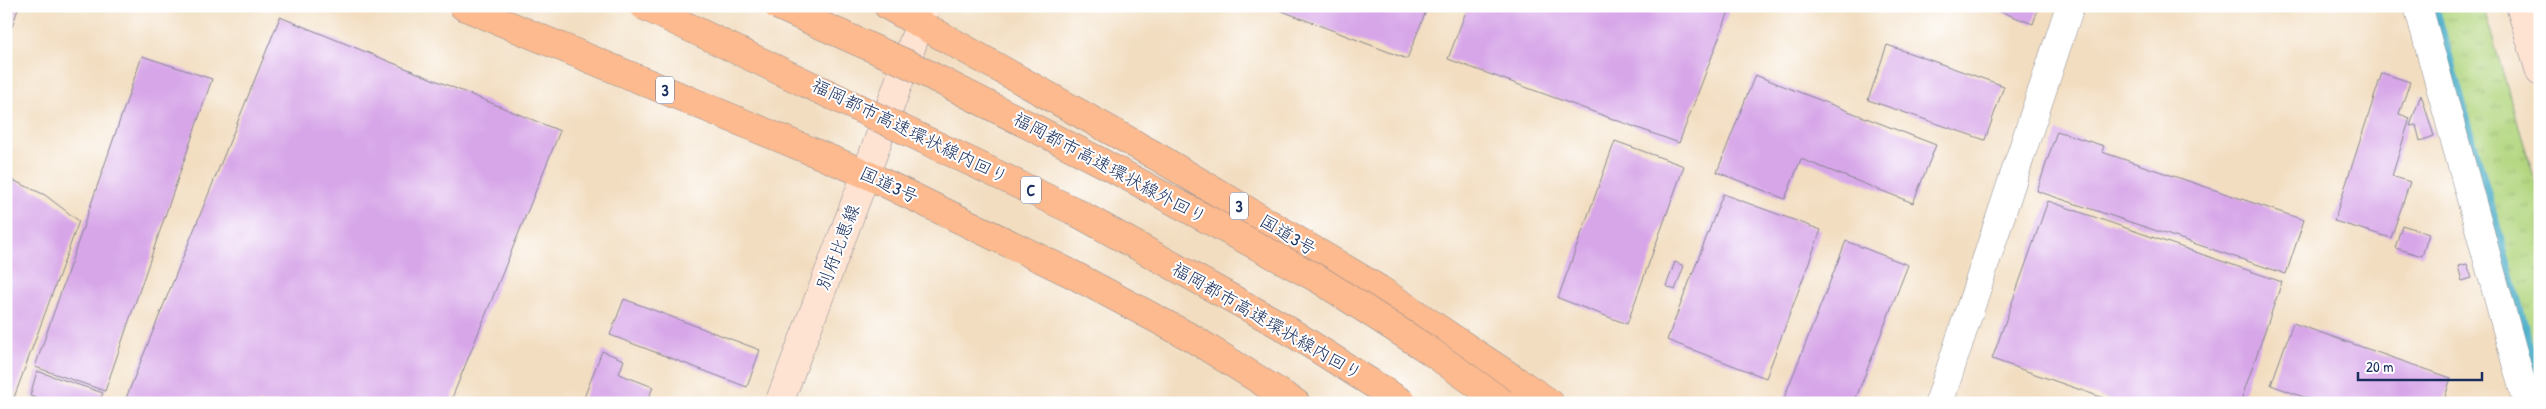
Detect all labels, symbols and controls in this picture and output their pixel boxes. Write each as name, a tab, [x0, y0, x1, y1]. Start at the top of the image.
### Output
street label: 福岡都市高速環状線内回り	[808, 72, 1013, 189]
road number: 3	[656, 76, 674, 104]
street label: 福岡都市高速環状線外回り	[1009, 106, 1211, 229]
street label: 国道3号	[856, 160, 923, 209]
road number: C	[1021, 176, 1041, 204]
road number: 3	[1230, 192, 1248, 220]
street label: 別府比恵線	[810, 200, 865, 293]
street label: 国道3号	[1255, 208, 1321, 261]
street label: 福岡都市高速環状線内回り	[1167, 256, 1367, 385]
scale bar	[2358, 349, 2482, 381]
text: 20 m	[2366, 356, 2393, 377]

